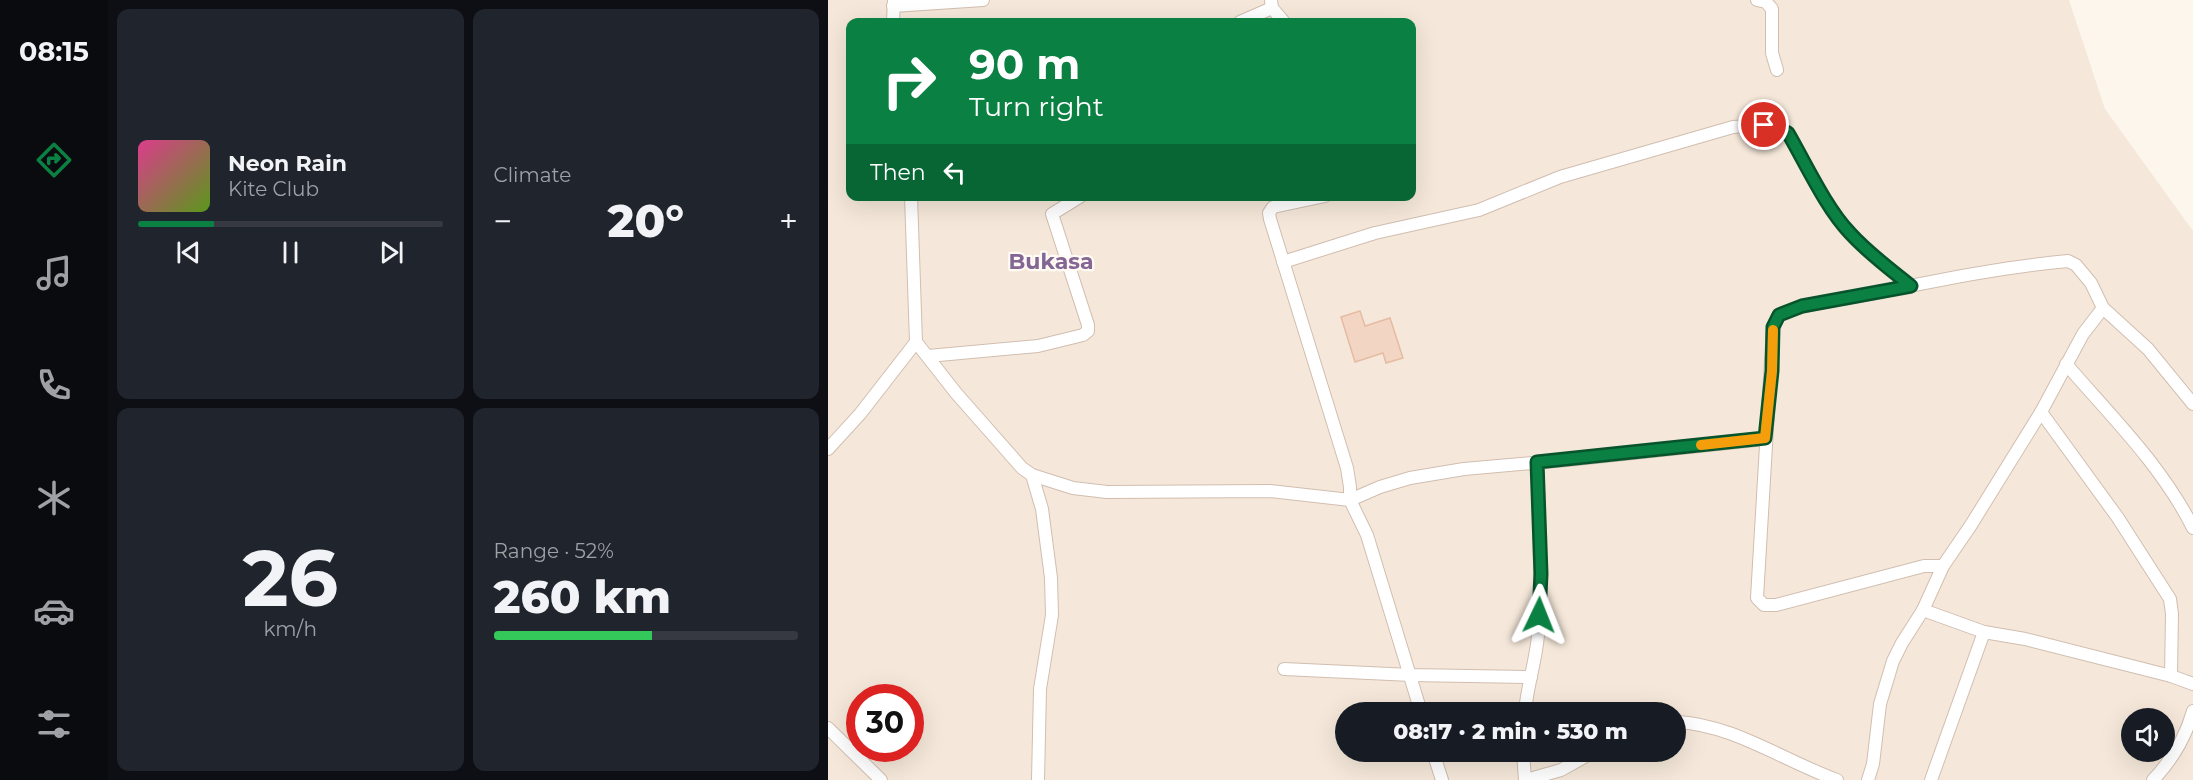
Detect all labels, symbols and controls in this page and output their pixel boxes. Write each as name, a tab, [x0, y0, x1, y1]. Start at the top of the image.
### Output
text: 08:15	[19, 35, 89, 68]
text: 90 m	[969, 38, 1080, 90]
icon: right	[870, 42, 948, 120]
text: Turn right	[969, 90, 1104, 123]
pin	[1738, 99, 1789, 150]
icon: arrive	[1747, 108, 1780, 141]
icon: directions	[33, 139, 75, 181]
text: Neon Rain	[228, 150, 347, 177]
icon: left	[938, 156, 971, 189]
text: Then	[870, 159, 926, 186]
text: Climate	[494, 163, 571, 187]
text: Kite Club	[228, 177, 319, 201]
text: 20°	[607, 193, 684, 248]
text: −	[494, 201, 512, 241]
text: +	[779, 201, 798, 241]
icon: previous	[172, 236, 205, 269]
icon: pause	[274, 236, 307, 269]
icon: next	[375, 236, 408, 269]
district label: Bukasa	[1009, 248, 1093, 275]
icon: music	[33, 252, 75, 294]
icon: phone	[33, 364, 75, 406]
icon: climate	[33, 477, 75, 519]
text: 26	[242, 530, 338, 626]
text: Range · 52%	[494, 539, 614, 563]
text: 260 km	[494, 569, 671, 624]
position arrow	[1507, 583, 1571, 647]
icon: car	[33, 590, 75, 632]
text: km/h	[264, 617, 317, 641]
speed limit sign: 30	[846, 684, 924, 762]
icon: filters	[33, 703, 75, 745]
map controls	[2121, 708, 2175, 762]
button: sound	[2121, 708, 2175, 762]
text: 08:17 · 2 min · 530 m	[1393, 718, 1628, 745]

